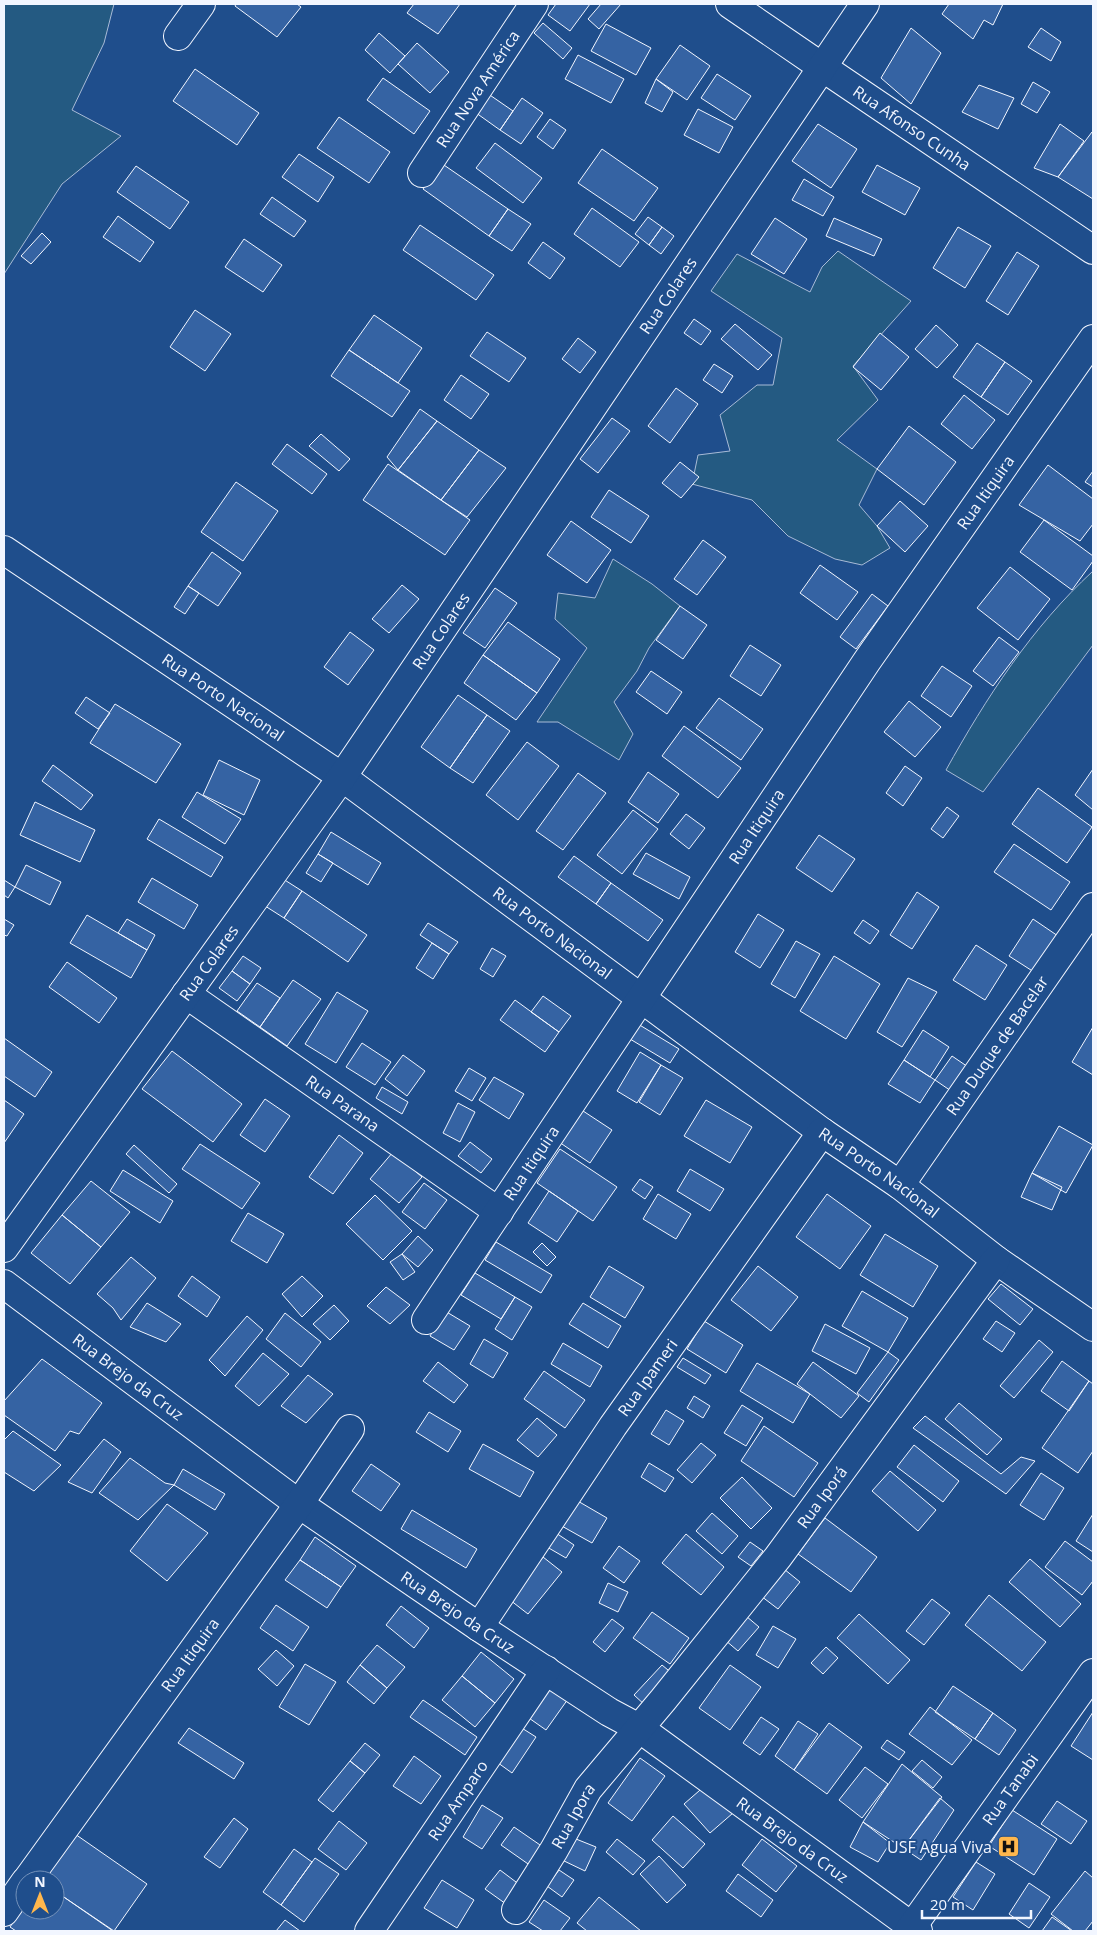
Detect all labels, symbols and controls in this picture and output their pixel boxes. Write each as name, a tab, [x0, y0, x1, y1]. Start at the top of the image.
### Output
street label: Rua Nova América	[431, 26, 525, 152]
street label: Rua Afonso Cunha	[849, 80, 975, 175]
street label: Rua Colares	[634, 253, 702, 338]
street label: Rua Itiquira	[952, 451, 1019, 534]
street label: Rua Colares	[407, 588, 475, 674]
street label: Rua Porto Nacional	[158, 648, 289, 746]
street label: Rua Itiquira	[723, 784, 789, 868]
street label: Rua Porto Nacional	[488, 881, 617, 984]
street label: Rua Colares	[174, 920, 243, 1005]
street label: Rua Duque de Bacelar	[941, 971, 1053, 1119]
street label: Rua Parana	[301, 1070, 384, 1137]
street label: Rua Itiquira	[498, 1121, 564, 1205]
street label: Rua Porto Nacional	[814, 1122, 944, 1223]
street label: Rua Brejo da Cruz	[68, 1328, 188, 1425]
street label: Rua Ipameri	[612, 1334, 683, 1421]
street label: Rua Iporá	[792, 1462, 852, 1533]
street label: Rua Brejo da Cruz	[396, 1566, 519, 1658]
street label: Rua Itiquira	[156, 1613, 224, 1696]
street label: Rua Tanabi	[977, 1749, 1043, 1830]
street label: Rua Amparo	[423, 1756, 493, 1845]
street label: Rua Ipora	[546, 1778, 600, 1853]
street label: Rua Brejo da Cruz	[732, 1792, 853, 1888]
hospital icon: USF Agua Viva	[996, 1835, 1020, 1859]
place label: USF Agua Viva	[887, 1836, 992, 1858]
north arrow	[15, 1870, 65, 1920]
text: N	[34, 1872, 46, 1891]
scale bar	[922, 1888, 1031, 1920]
text: 20 m	[930, 1894, 965, 1914]

